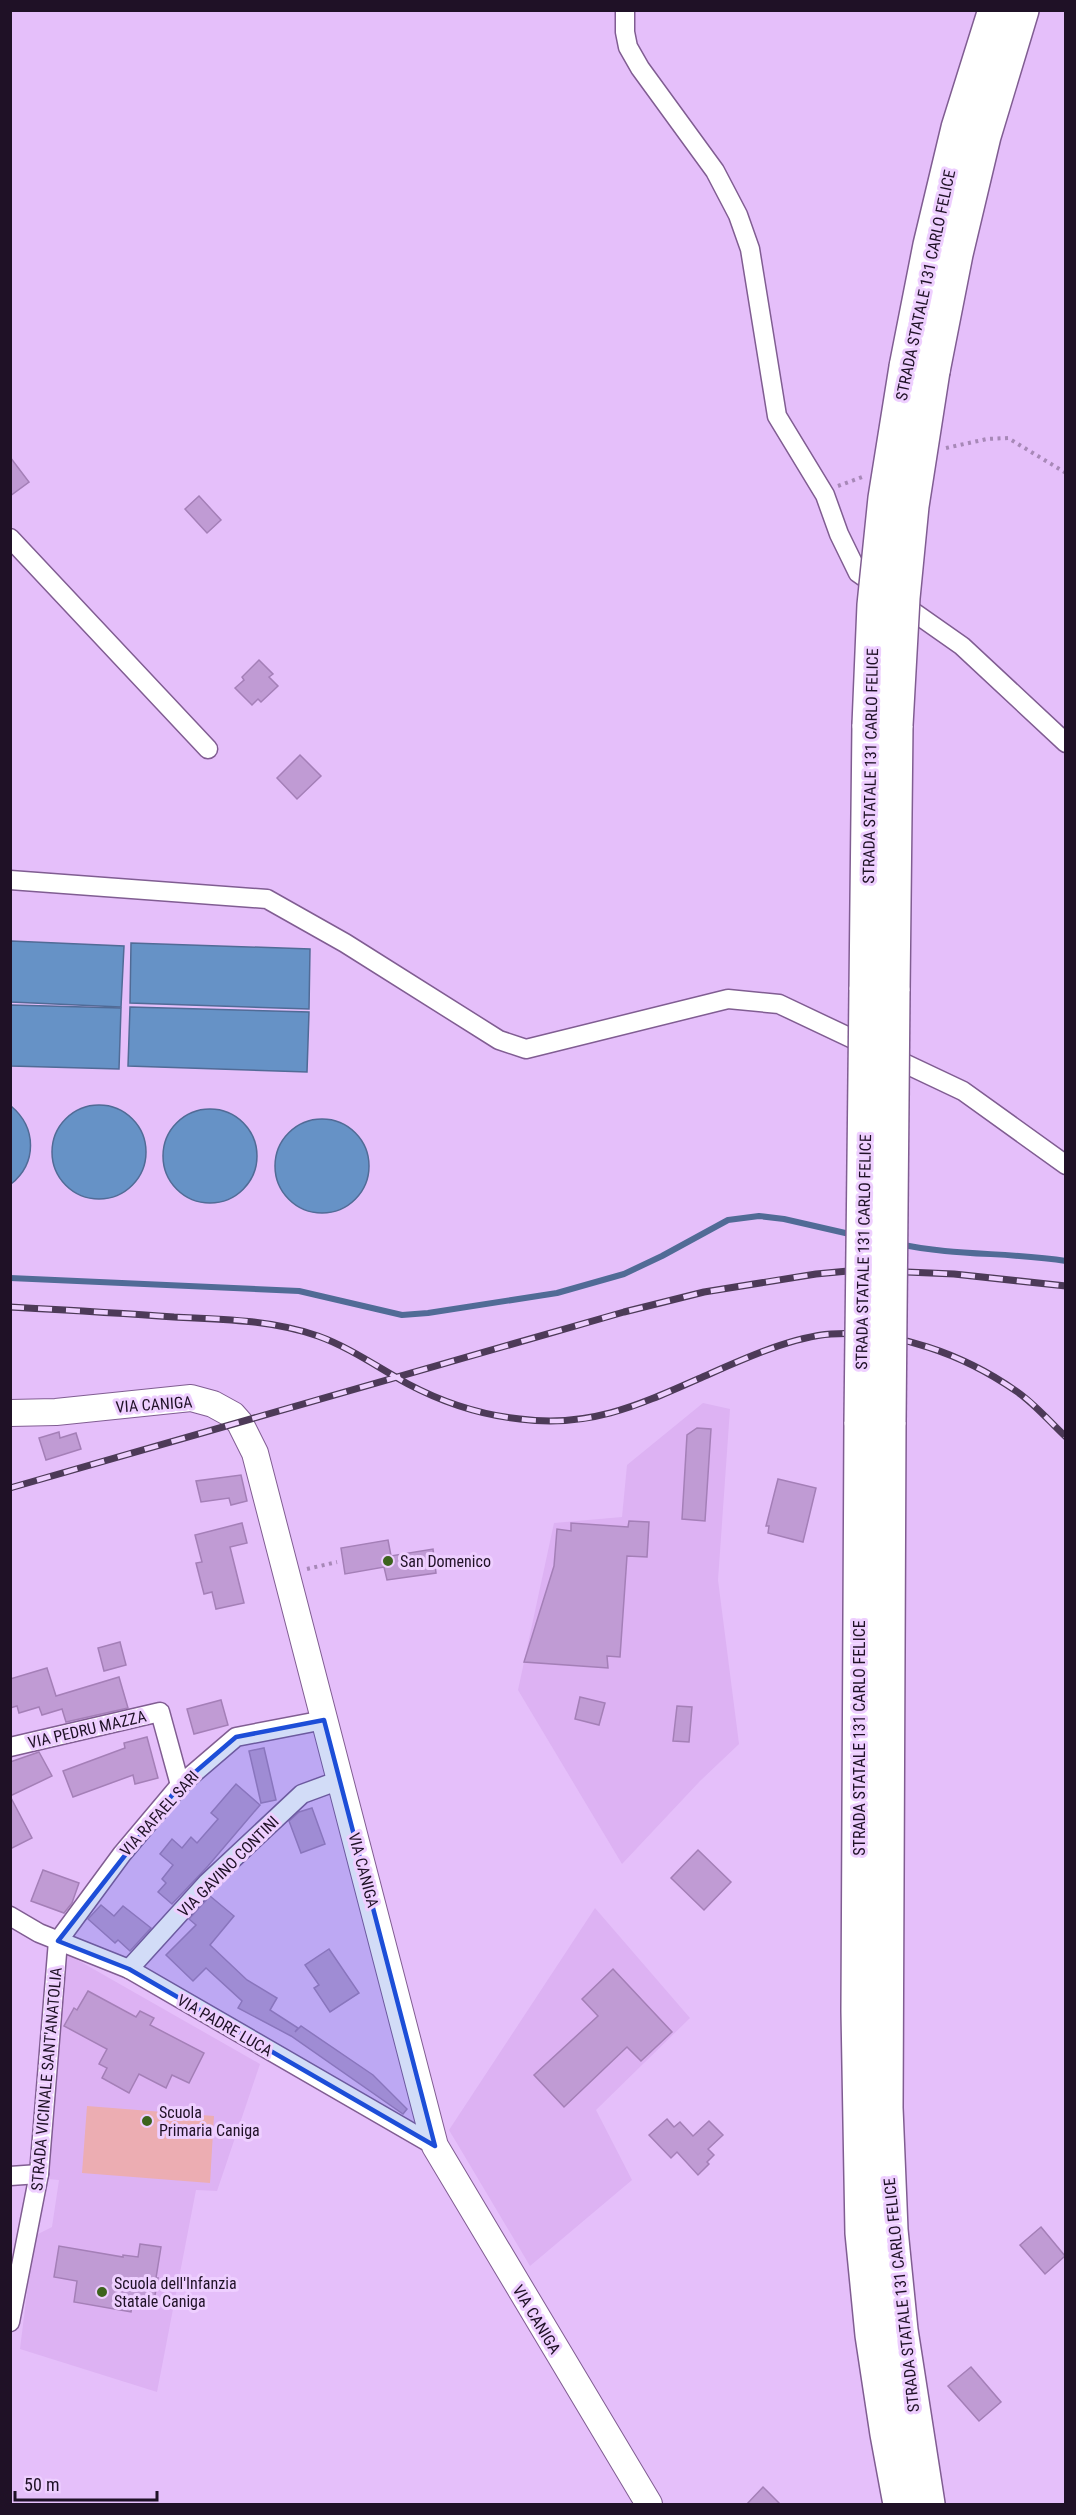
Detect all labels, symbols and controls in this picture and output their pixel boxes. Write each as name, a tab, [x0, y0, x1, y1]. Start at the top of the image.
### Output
street label: STRADA STATALE 131 CARLO FELICE	[892, 168, 959, 402]
street label: STRADA STATALE 131 CARLO FELICE	[859, 648, 882, 884]
street label: STRADA STATALE 131 CARLO FELICE	[852, 1134, 875, 1370]
street label: VIA CANIGA	[115, 1392, 193, 1417]
place label: San Domenico	[400, 1552, 491, 1571]
marker: San Domenico	[381, 1554, 395, 1568]
street label: STRADA STATALE 131 CARLO FELICE	[850, 1620, 869, 1856]
street label: VIA PEDRU MAZZA	[26, 1707, 148, 1752]
street label: VIA RAFAEL SARI	[116, 1767, 203, 1860]
street label: VIA GAVINO CONTINI	[174, 1812, 283, 1921]
street label: VIA CANIGA	[344, 1831, 383, 1910]
street label: STRADA VICINALE SANT'ANATOLIA	[27, 1966, 66, 2192]
street label: VIA PADRE LUCA	[174, 1991, 276, 2060]
place label: Scuola Primaria Caniga	[159, 2103, 260, 2140]
marker: Scuola Primaria Caniga	[140, 2114, 154, 2128]
street label: STRADA STATALE 131 CARLO FELICE	[880, 2177, 923, 2413]
place label: Scuola dell'Infanzia Statale Caniga	[114, 2274, 237, 2311]
street label: VIA CANIGA	[509, 2281, 565, 2357]
marker: Scuola dell'Infanzia Statale Caniga	[95, 2285, 109, 2299]
scale bar	[15, 2464, 158, 2502]
text: 50 m	[24, 2474, 59, 2495]

